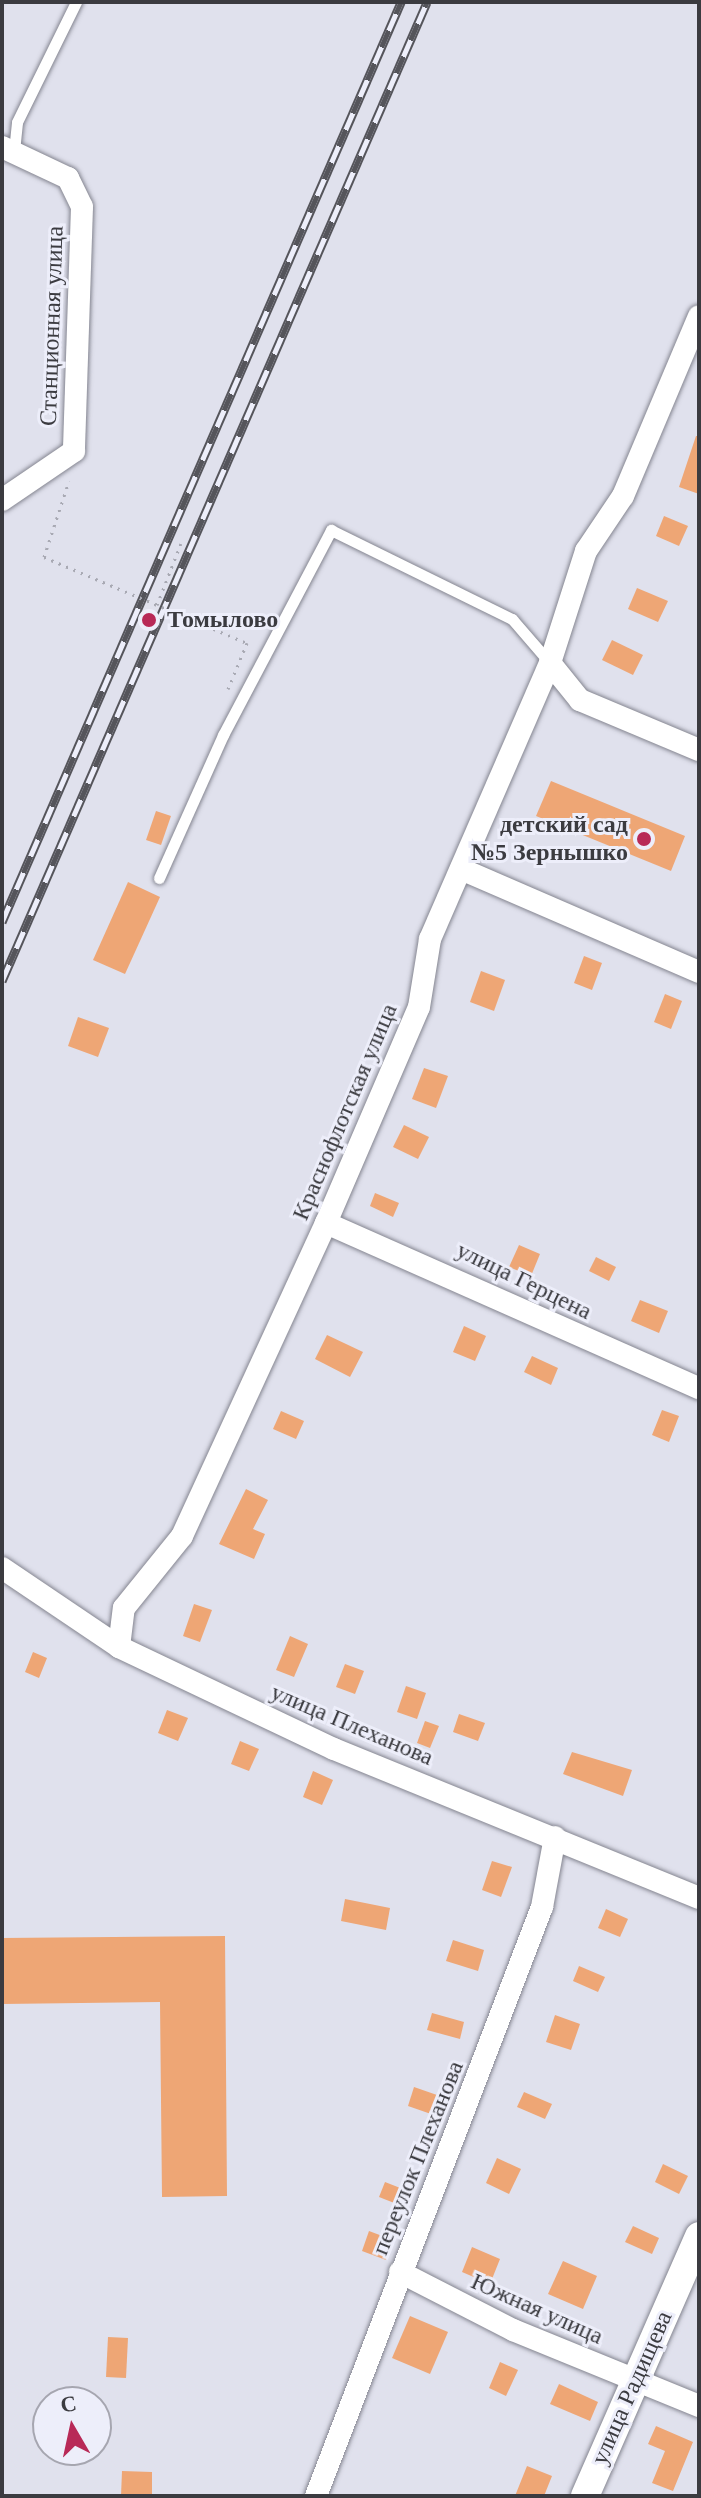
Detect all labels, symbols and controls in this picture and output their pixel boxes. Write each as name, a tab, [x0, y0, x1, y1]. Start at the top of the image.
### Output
street label: Станционная улица	[34, 225, 70, 427]
place label: Томылово	[167, 606, 278, 634]
marker: Томылово	[138, 609, 160, 631]
place label: детский сад №5 Зернышко	[471, 811, 628, 867]
marker: детский сад №5 Зернышко	[635, 830, 653, 848]
street label: Краснофлотская улица	[286, 999, 404, 1225]
street label: улица Герцена	[452, 1236, 596, 1326]
street label: улица Плеханова	[266, 1678, 438, 1772]
street label: переулок Плеханова	[366, 2057, 470, 2259]
street label: Южная улица	[467, 2267, 607, 2351]
street label: улица Радищева	[585, 2307, 679, 2469]
north arrow	[32, 2386, 112, 2466]
text: С	[59, 2390, 78, 2417]

